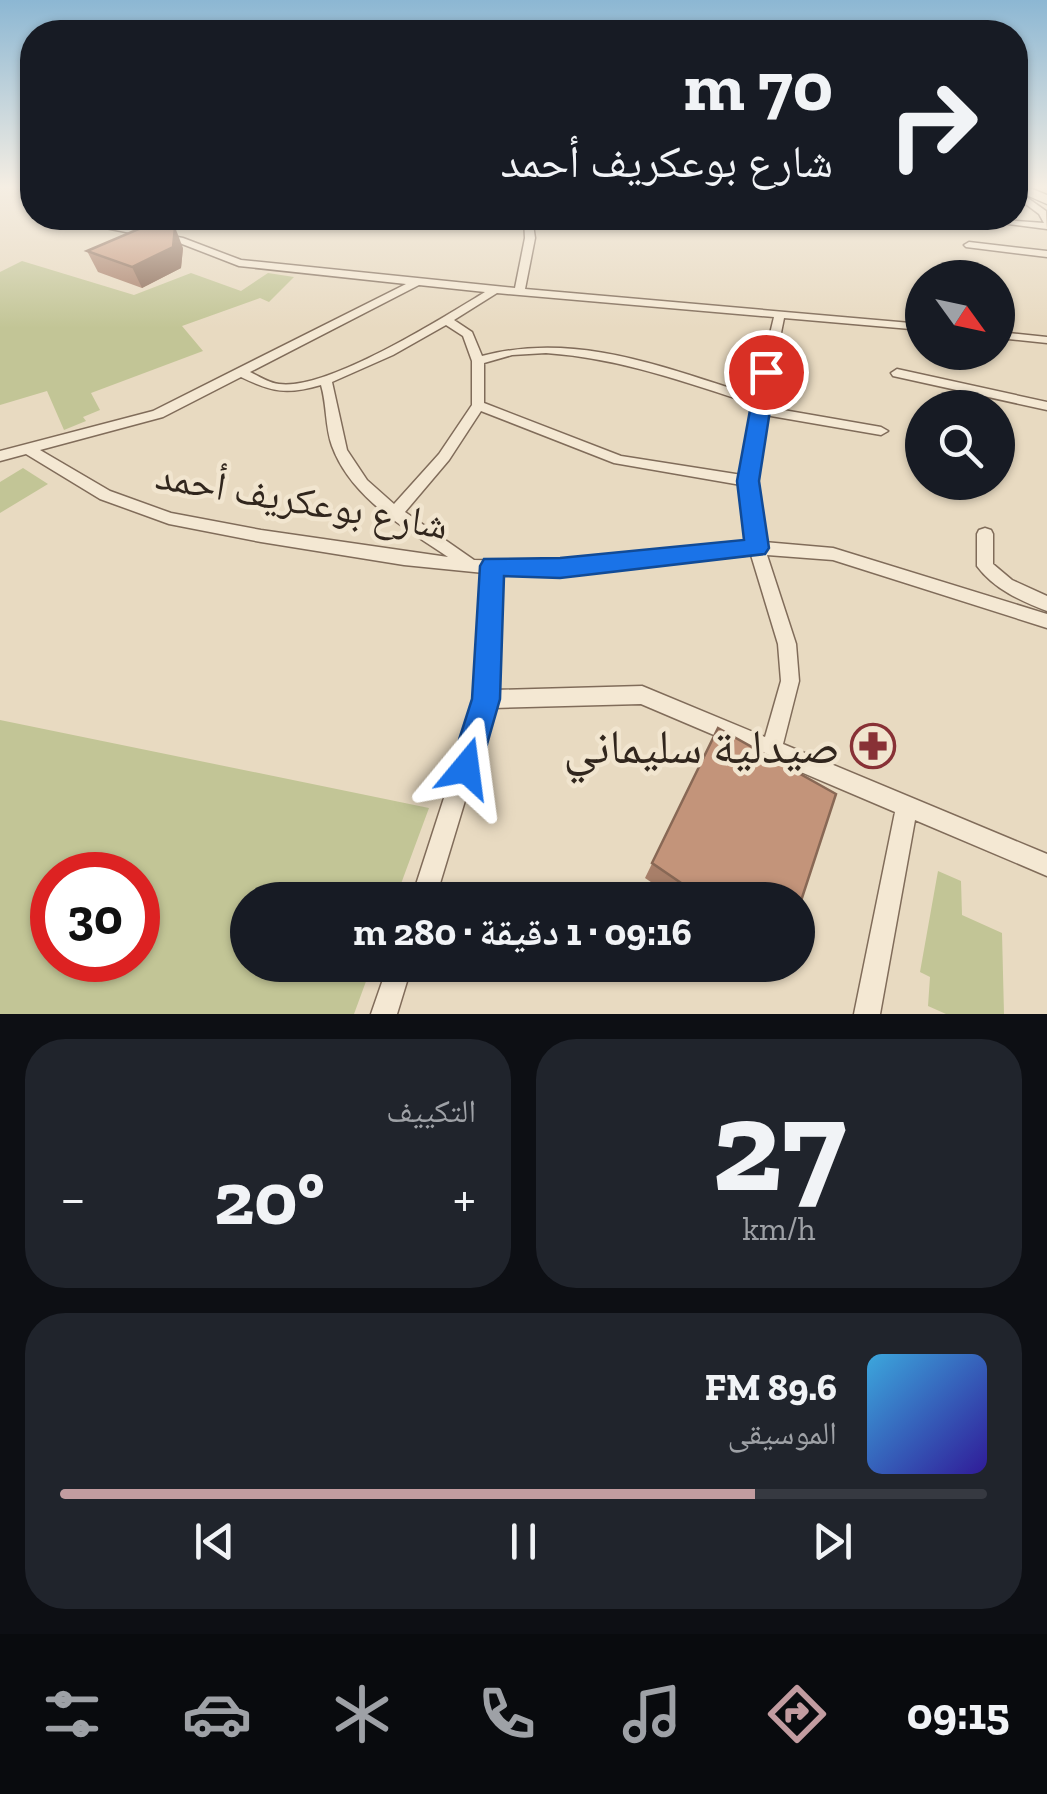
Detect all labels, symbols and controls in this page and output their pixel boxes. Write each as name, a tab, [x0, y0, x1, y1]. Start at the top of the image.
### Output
text: 70 m	[684, 44, 833, 128]
icon: right	[868, 60, 998, 190]
text: شارع بوعكريف أحمد	[501, 135, 833, 189]
north arrow	[905, 260, 1015, 370]
map controls	[905, 260, 1015, 500]
pin	[724, 330, 809, 415]
icon: arrive	[739, 345, 794, 400]
button: search	[905, 390, 1015, 500]
street label: شارع بوعكريف أحمد	[152, 451, 452, 550]
position arrow	[414, 716, 518, 820]
place label: صيدلية سليماني	[563, 718, 840, 784]
pharmacy icon: صيدلية سليماني	[850, 723, 896, 769]
speed limit sign: 30	[30, 852, 160, 982]
text: 09:16 · 1 دقيقة · 280 m	[353, 909, 692, 955]
text: 27	[712, 1067, 846, 1223]
text: التكييف	[386, 1092, 476, 1130]
text: 20°	[214, 1153, 325, 1243]
text: −	[60, 1165, 86, 1231]
text: +	[453, 1165, 476, 1231]
text: km/h	[742, 1210, 816, 1248]
text: 89.6 FM	[705, 1364, 837, 1410]
text: الموسيقى	[727, 1414, 837, 1452]
icon: previous	[187, 1514, 242, 1569]
icon: pause	[496, 1514, 551, 1569]
icon: next	[805, 1514, 860, 1569]
icon: filters	[37, 1679, 107, 1749]
icon: car	[182, 1679, 252, 1749]
icon: climate	[327, 1679, 397, 1749]
icon: phone	[472, 1679, 542, 1749]
icon: music	[617, 1679, 687, 1749]
icon: directions	[762, 1679, 832, 1749]
text: 09:15	[907, 1687, 1010, 1741]

